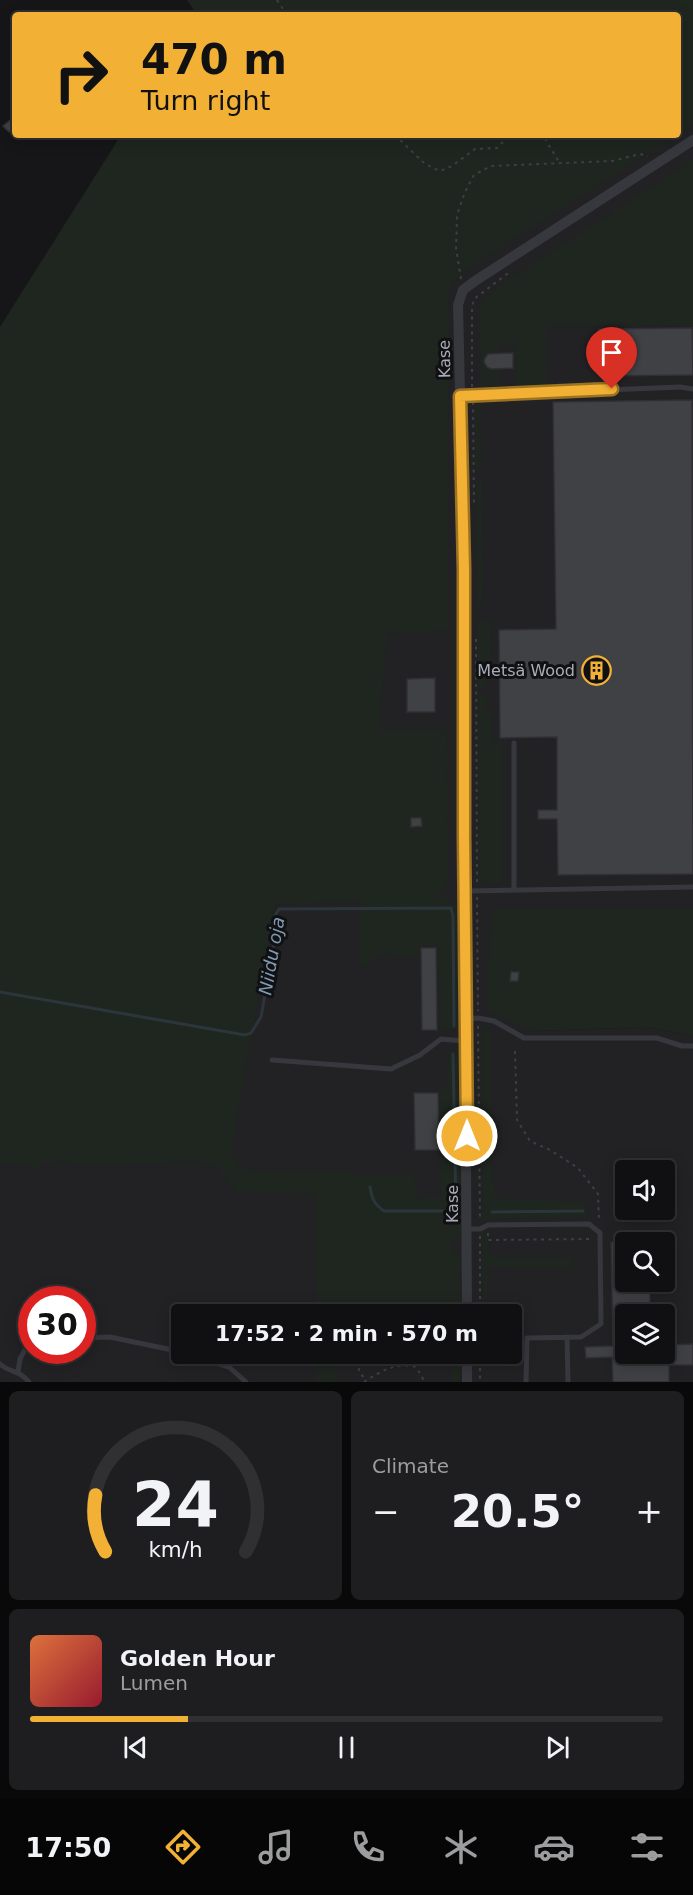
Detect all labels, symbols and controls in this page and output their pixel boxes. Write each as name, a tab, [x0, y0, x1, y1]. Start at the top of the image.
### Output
text: 470 m	[141, 35, 287, 84]
icon: right	[42, 36, 120, 114]
text: Turn right	[141, 85, 270, 116]
pin	[586, 327, 637, 389]
icon: arrive	[595, 336, 628, 369]
street label: Kase	[435, 340, 454, 378]
building icon: Metsä Wood	[580, 654, 612, 686]
place label: Metsä Wood	[477, 661, 575, 680]
water label: Niidu oja	[254, 915, 289, 997]
position arrow	[435, 1104, 499, 1168]
map controls	[615, 1160, 675, 1364]
button: sound	[615, 1160, 675, 1220]
street label: Kase	[443, 1185, 462, 1223]
button: search	[615, 1232, 675, 1292]
speed limit sign: 30	[18, 1286, 96, 1364]
button: layers	[615, 1304, 675, 1364]
text: 17:52 · 2 min · 570 m	[215, 1321, 478, 1346]
text: Climate	[372, 1454, 449, 1478]
text: 24	[132, 1468, 219, 1541]
text: 20.5°	[451, 1485, 584, 1538]
text: −	[372, 1492, 400, 1531]
text: +	[635, 1492, 663, 1531]
text: km/h	[148, 1538, 203, 1563]
text: Golden Hour	[120, 1646, 275, 1671]
text: Lumen	[120, 1671, 188, 1695]
icon: previous	[119, 1731, 152, 1764]
icon: pause	[330, 1731, 363, 1764]
icon: next	[541, 1731, 574, 1764]
icon: directions	[162, 1826, 204, 1868]
icon: music	[255, 1826, 297, 1868]
icon: phone	[347, 1826, 389, 1868]
icon: climate	[440, 1826, 482, 1868]
icon: car	[533, 1826, 575, 1868]
icon: filters	[626, 1826, 668, 1868]
text: 17:50	[25, 1832, 111, 1863]

